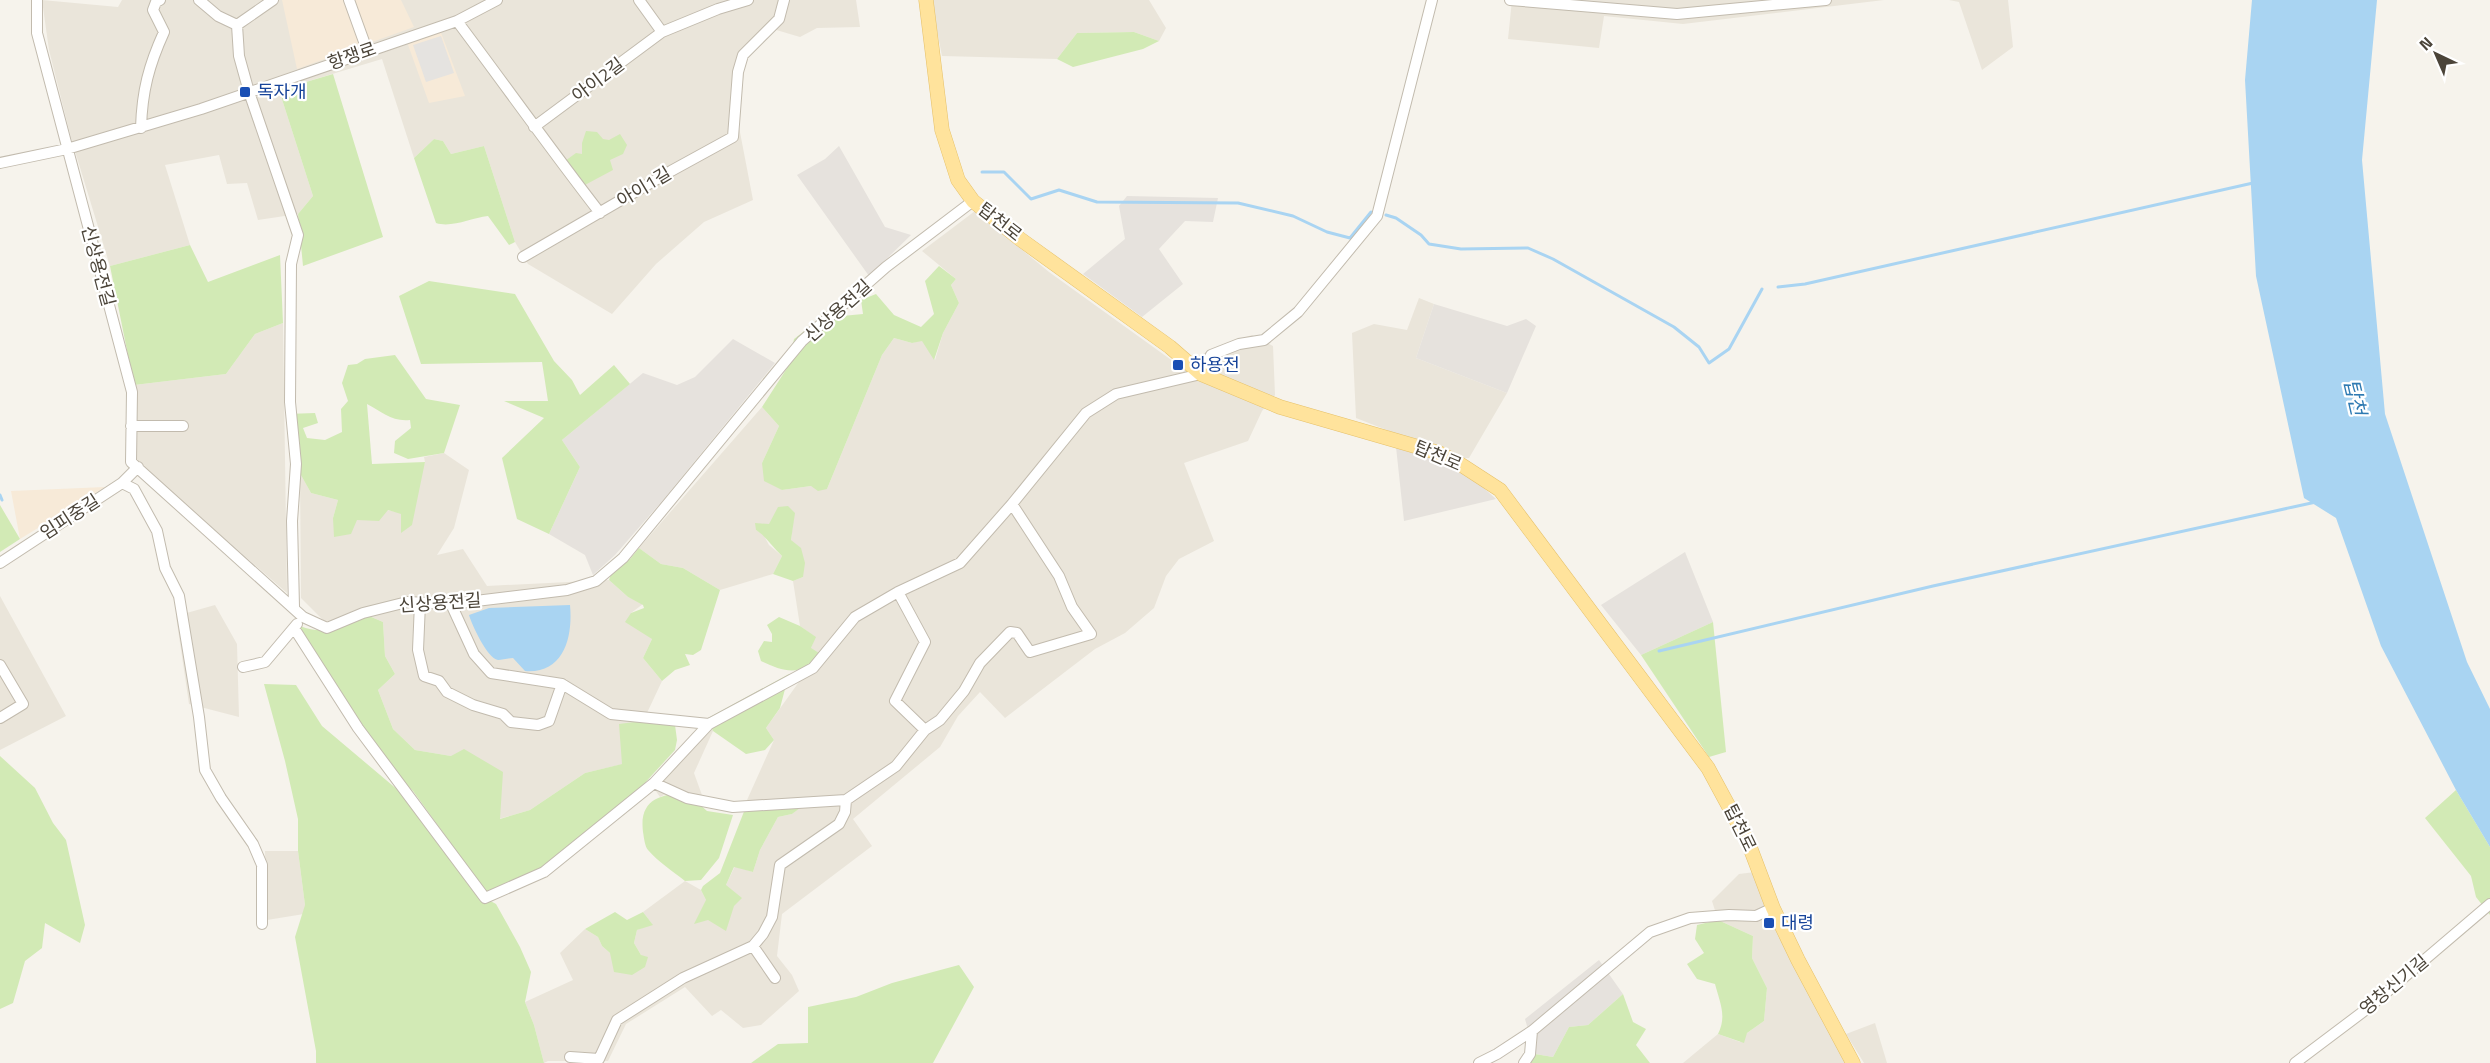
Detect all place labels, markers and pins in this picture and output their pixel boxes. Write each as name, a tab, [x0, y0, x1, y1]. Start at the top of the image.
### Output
place label: 독자개	[257, 78, 307, 105]
marker: 독자개	[238, 85, 252, 99]
place label: 하용전	[1190, 351, 1240, 378]
marker: 하용전	[1171, 358, 1185, 372]
place label: 대령	[1781, 909, 1814, 936]
marker: 대령	[1762, 916, 1776, 930]

